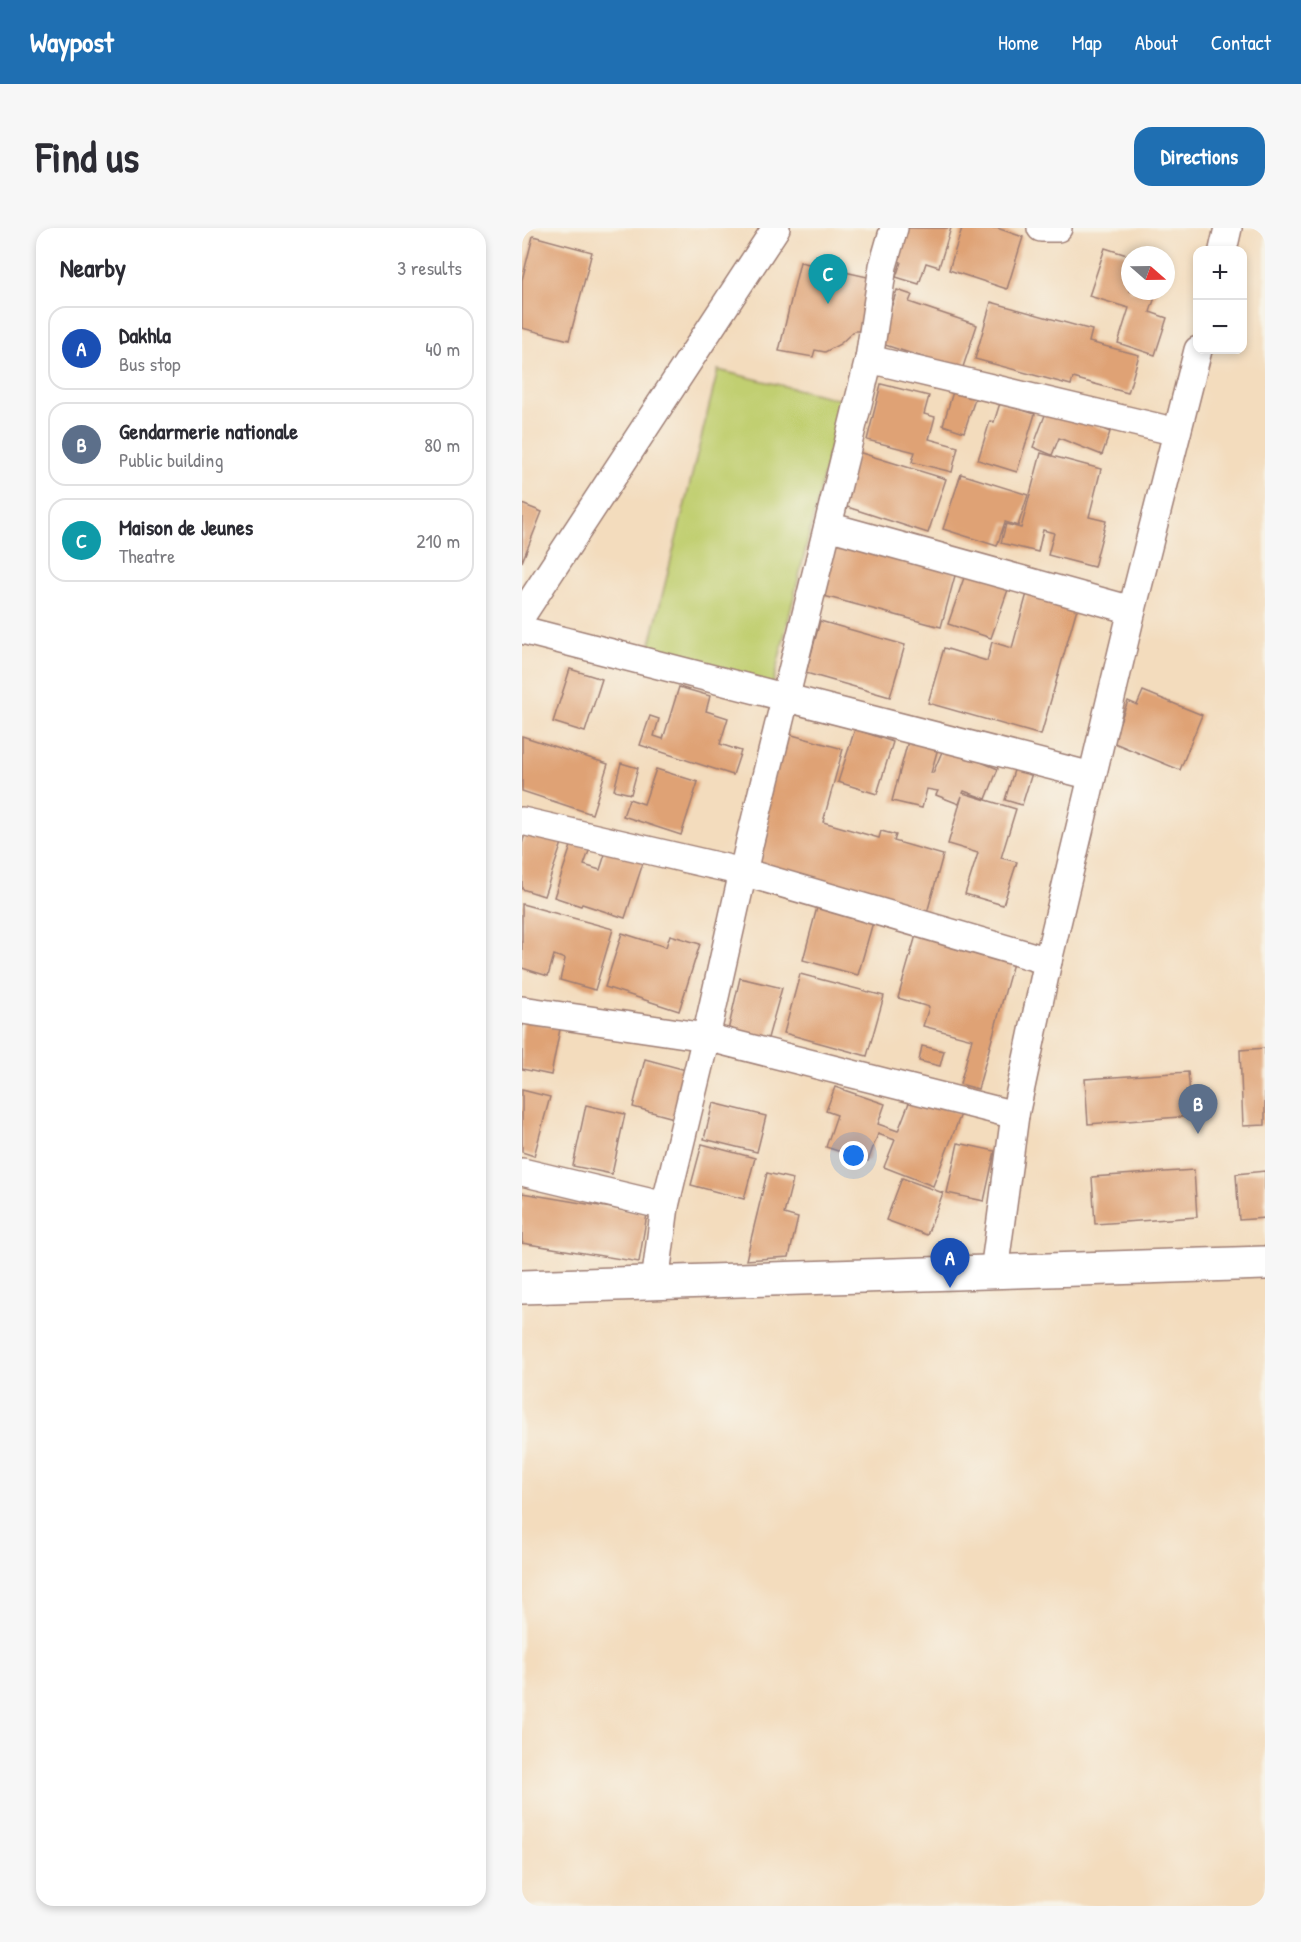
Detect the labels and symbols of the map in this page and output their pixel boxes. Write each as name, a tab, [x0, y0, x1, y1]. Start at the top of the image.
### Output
north arrow	[1121, 246, 1175, 300]
pin: C	[808, 254, 848, 304]
pin: B	[1178, 1084, 1218, 1134]
your location	[839, 1141, 868, 1170]
pin: A	[930, 1238, 970, 1288]

